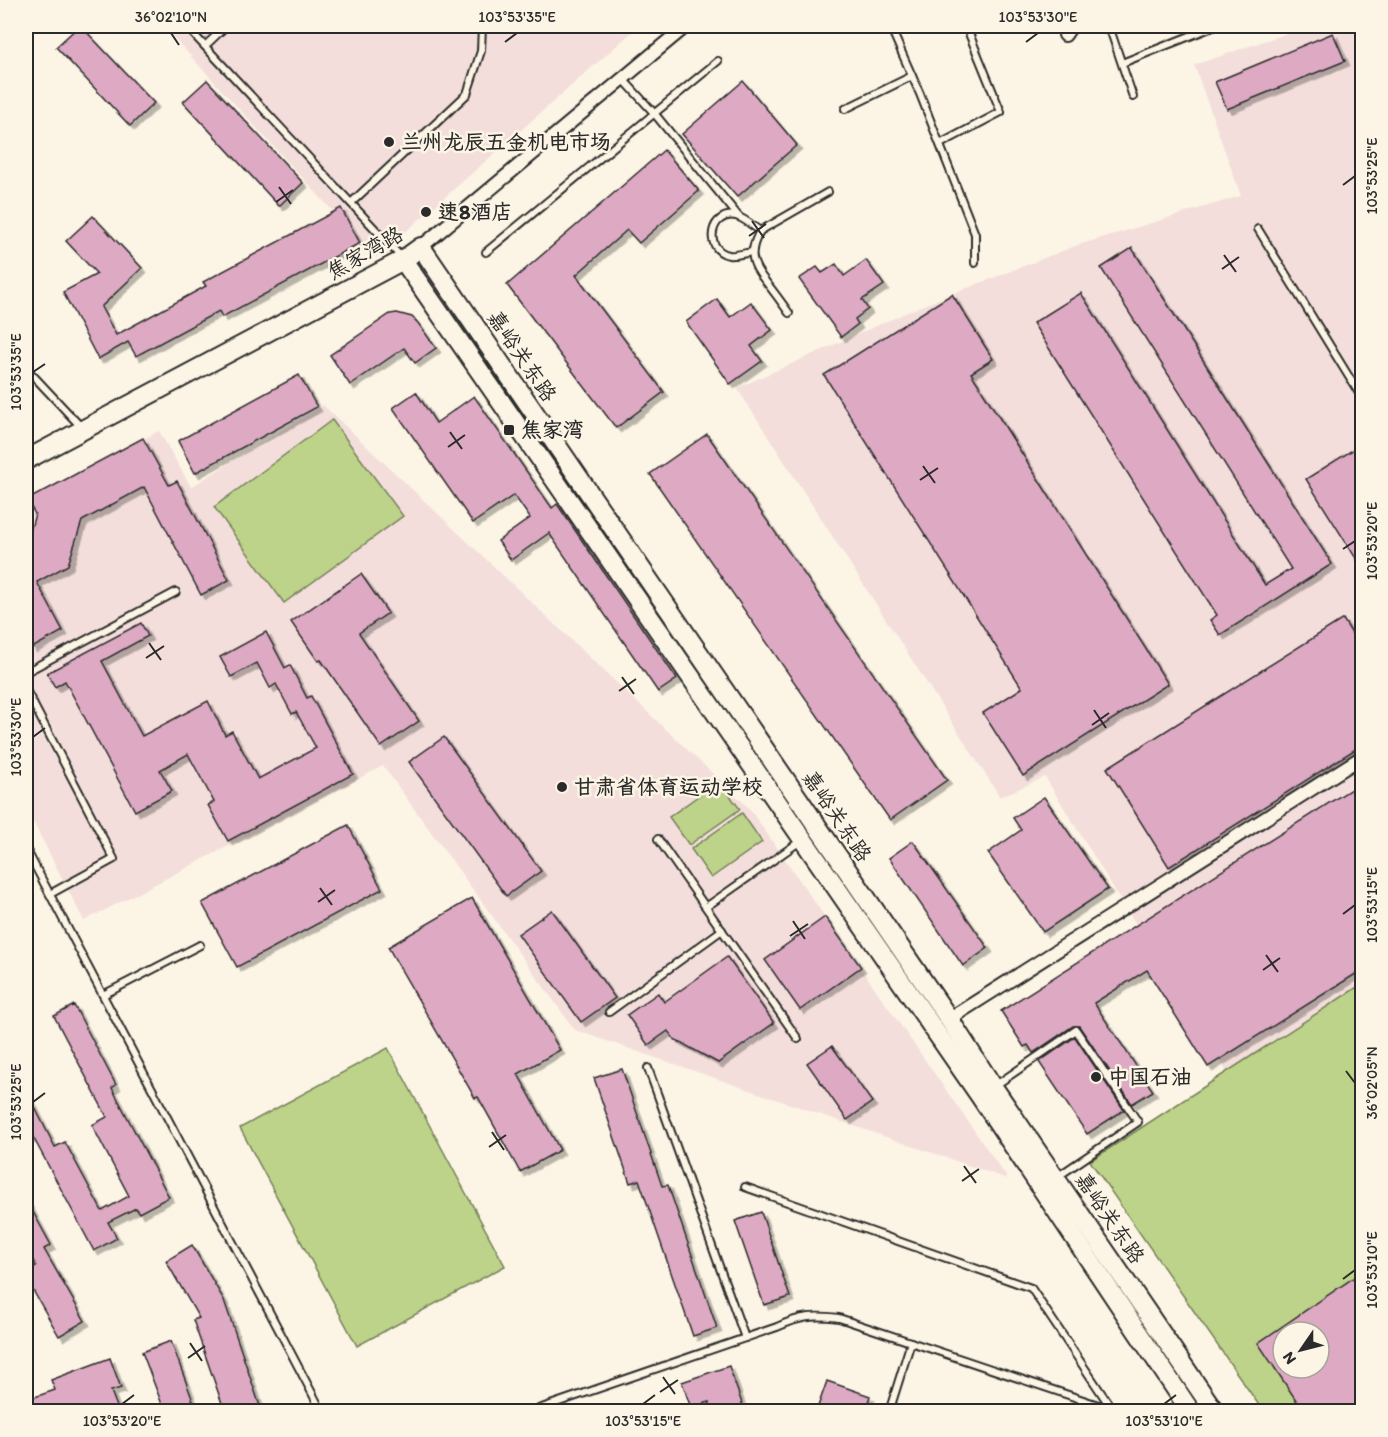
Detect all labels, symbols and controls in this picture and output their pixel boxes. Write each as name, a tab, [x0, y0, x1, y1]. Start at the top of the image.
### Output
text: 36°02'10"N	[135, 8, 207, 26]
text: 103°53'35"E	[478, 8, 556, 26]
text: 103°53'30"E	[999, 8, 1077, 26]
place label: 兰州龙辰五金机电市场	[401, 129, 611, 154]
marker: 兰州龙辰五金机电市场	[382, 135, 396, 149]
text: 103°53'25"E	[1363, 137, 1381, 215]
place label: 速8酒店	[438, 199, 513, 224]
marker: 速8酒店	[419, 205, 433, 219]
street label: 焦家湾路	[322, 221, 407, 284]
street label: 嘉峪关东路	[483, 305, 562, 406]
text: 103°53'35"E	[7, 333, 25, 411]
place label: 焦家湾	[521, 417, 584, 442]
marker: 焦家湾	[502, 423, 516, 437]
text: 103°53'20"E	[1363, 502, 1381, 580]
text: 103°53'30"E	[7, 698, 25, 776]
street label: 嘉峪关东路	[798, 765, 877, 866]
place label: 甘肃省体育运动学校	[574, 774, 763, 799]
marker: 甘肃省体育运动学校	[555, 780, 569, 794]
text: 103°53'15"E	[1363, 867, 1381, 943]
text: 36°02'05"N	[1363, 1046, 1381, 1120]
text: 103°53'25"E	[7, 1063, 25, 1141]
place label: 中国石油	[1108, 1064, 1192, 1089]
marker: 中国石油	[1089, 1070, 1103, 1084]
street label: 嘉峪关东路	[1071, 1167, 1150, 1268]
text: 103°53'10"E	[1363, 1231, 1381, 1309]
north arrow	[1271, 1320, 1331, 1380]
text: N	[1278, 1348, 1300, 1368]
text: 103°53'20"E	[83, 1412, 161, 1430]
text: 103°53'15"E	[605, 1412, 681, 1430]
text: 103°53'10"E	[1125, 1412, 1203, 1430]

